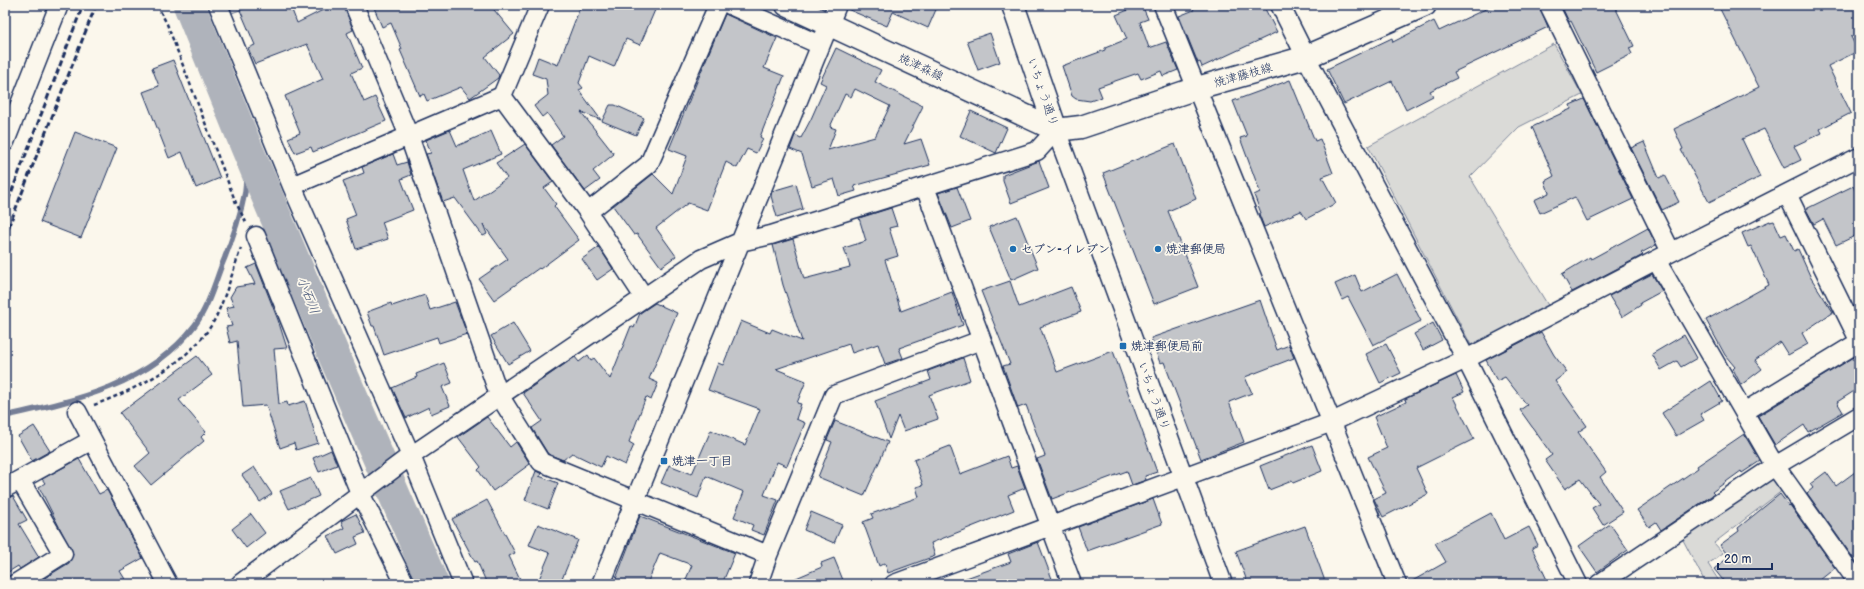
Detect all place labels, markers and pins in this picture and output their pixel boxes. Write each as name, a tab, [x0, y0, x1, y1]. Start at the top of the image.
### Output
place label: セブン-イレブン	[1021, 242, 1110, 257]
place label: 焼津郵便局	[1166, 242, 1226, 257]
marker: セブン-イレブン	[1008, 244, 1018, 254]
marker: 焼津郵便局	[1153, 244, 1163, 254]
place label: 焼津郵便局前	[1131, 339, 1203, 354]
marker: 焼津郵便局前	[1118, 341, 1128, 351]
place label: 焼津一丁目	[672, 454, 732, 469]
marker: 焼津一丁目	[659, 456, 669, 466]

